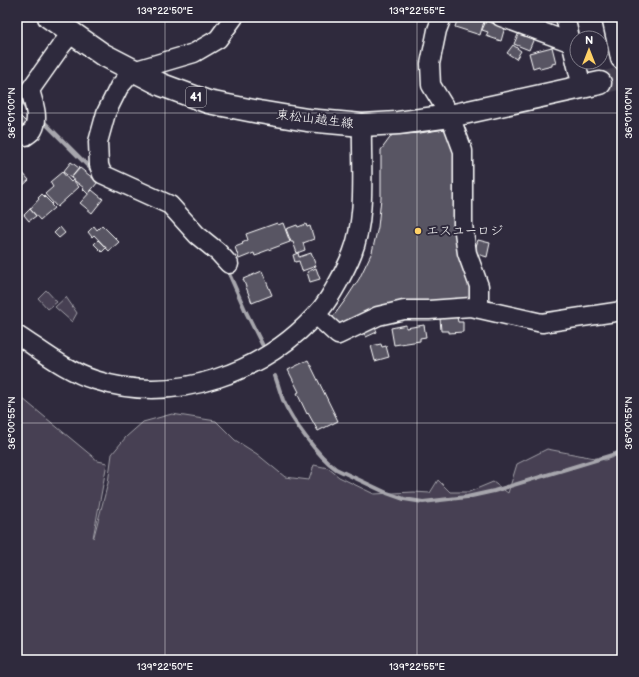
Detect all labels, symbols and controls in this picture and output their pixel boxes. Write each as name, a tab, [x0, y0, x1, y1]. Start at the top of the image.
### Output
text: 139°22'50"E	[137, 5, 194, 17]
text: 139°22'55"E	[389, 5, 446, 17]
north arrow	[569, 30, 609, 70]
text: N	[585, 34, 593, 47]
text: 36°01'00"N	[6, 87, 18, 139]
road number: 41	[186, 87, 206, 107]
text: 36°01'00"N	[623, 87, 635, 139]
street label: 東松山越生線	[275, 106, 356, 132]
place label: エスユーロジ	[426, 223, 503, 239]
marker: エスユーロジ	[413, 226, 423, 236]
text: 36°00'55"N	[6, 396, 18, 450]
text: 36°00'55"N	[623, 396, 635, 450]
text: 139°22'50"E	[137, 661, 194, 673]
text: 139°22'55"E	[389, 661, 446, 673]

